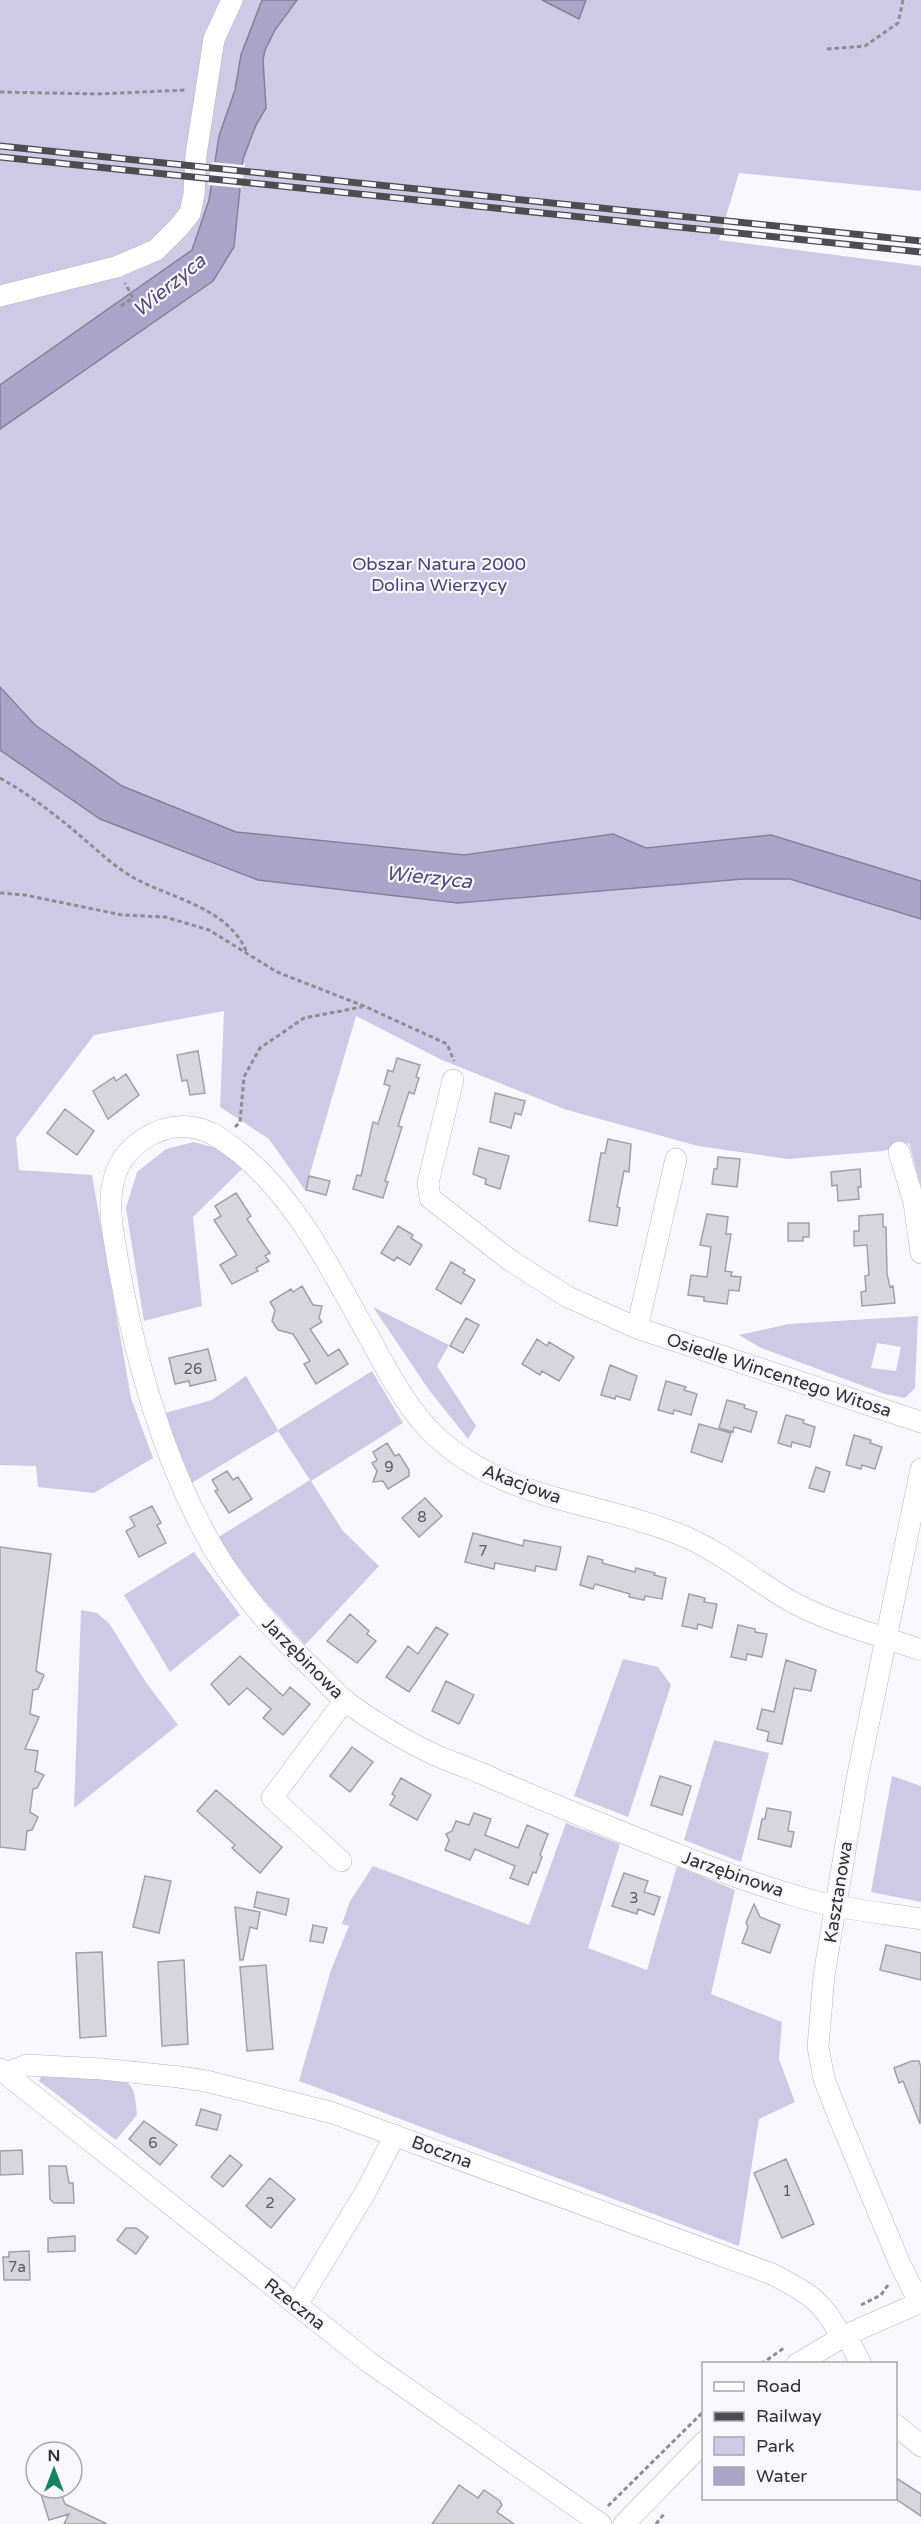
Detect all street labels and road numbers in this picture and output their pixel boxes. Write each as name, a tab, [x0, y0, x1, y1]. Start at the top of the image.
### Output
street label: Osiedle Wincentego Witosa	[664, 1328, 894, 1422]
street label: Akacjowa	[480, 1460, 564, 1508]
street label: Jarzębinowa	[258, 1613, 348, 1703]
street label: Kasztanowa	[819, 1839, 857, 1945]
street label: Jarzębinowa	[679, 1846, 787, 1902]
street label: Boczna	[409, 2131, 475, 2173]
street label: Rzeczna	[260, 2273, 330, 2335]

